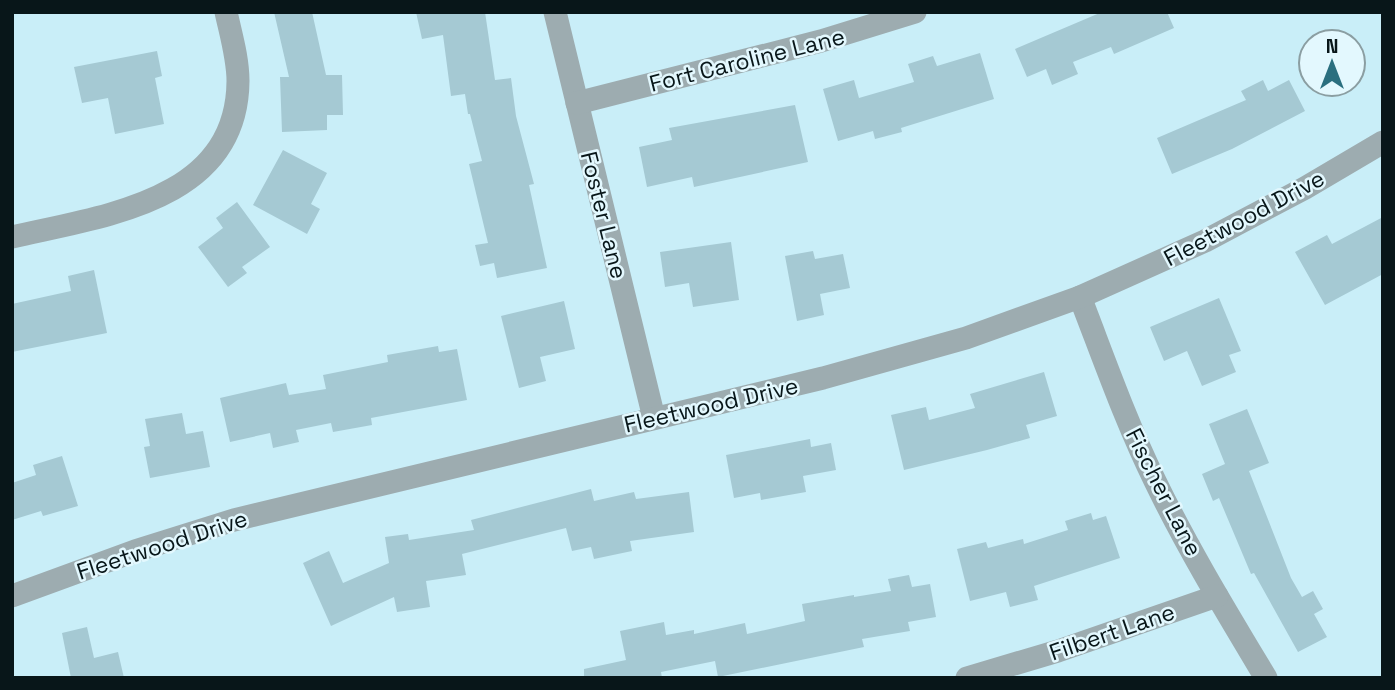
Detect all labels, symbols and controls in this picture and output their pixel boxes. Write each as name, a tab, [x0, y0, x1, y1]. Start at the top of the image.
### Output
street label: Fort Caroline Lane	[646, 21, 848, 99]
north arrow	[1297, 28, 1367, 98]
text: N	[1326, 34, 1338, 59]
street label: Foster Lane	[574, 148, 634, 282]
street label: Fleetwood Drive	[1158, 163, 1330, 273]
street label: Fleetwood Drive	[621, 370, 801, 440]
street label: Fischer Lane	[1119, 423, 1209, 561]
street label: Fleetwood Drive	[73, 503, 251, 587]
street label: Filbert Lane	[1045, 597, 1179, 667]

